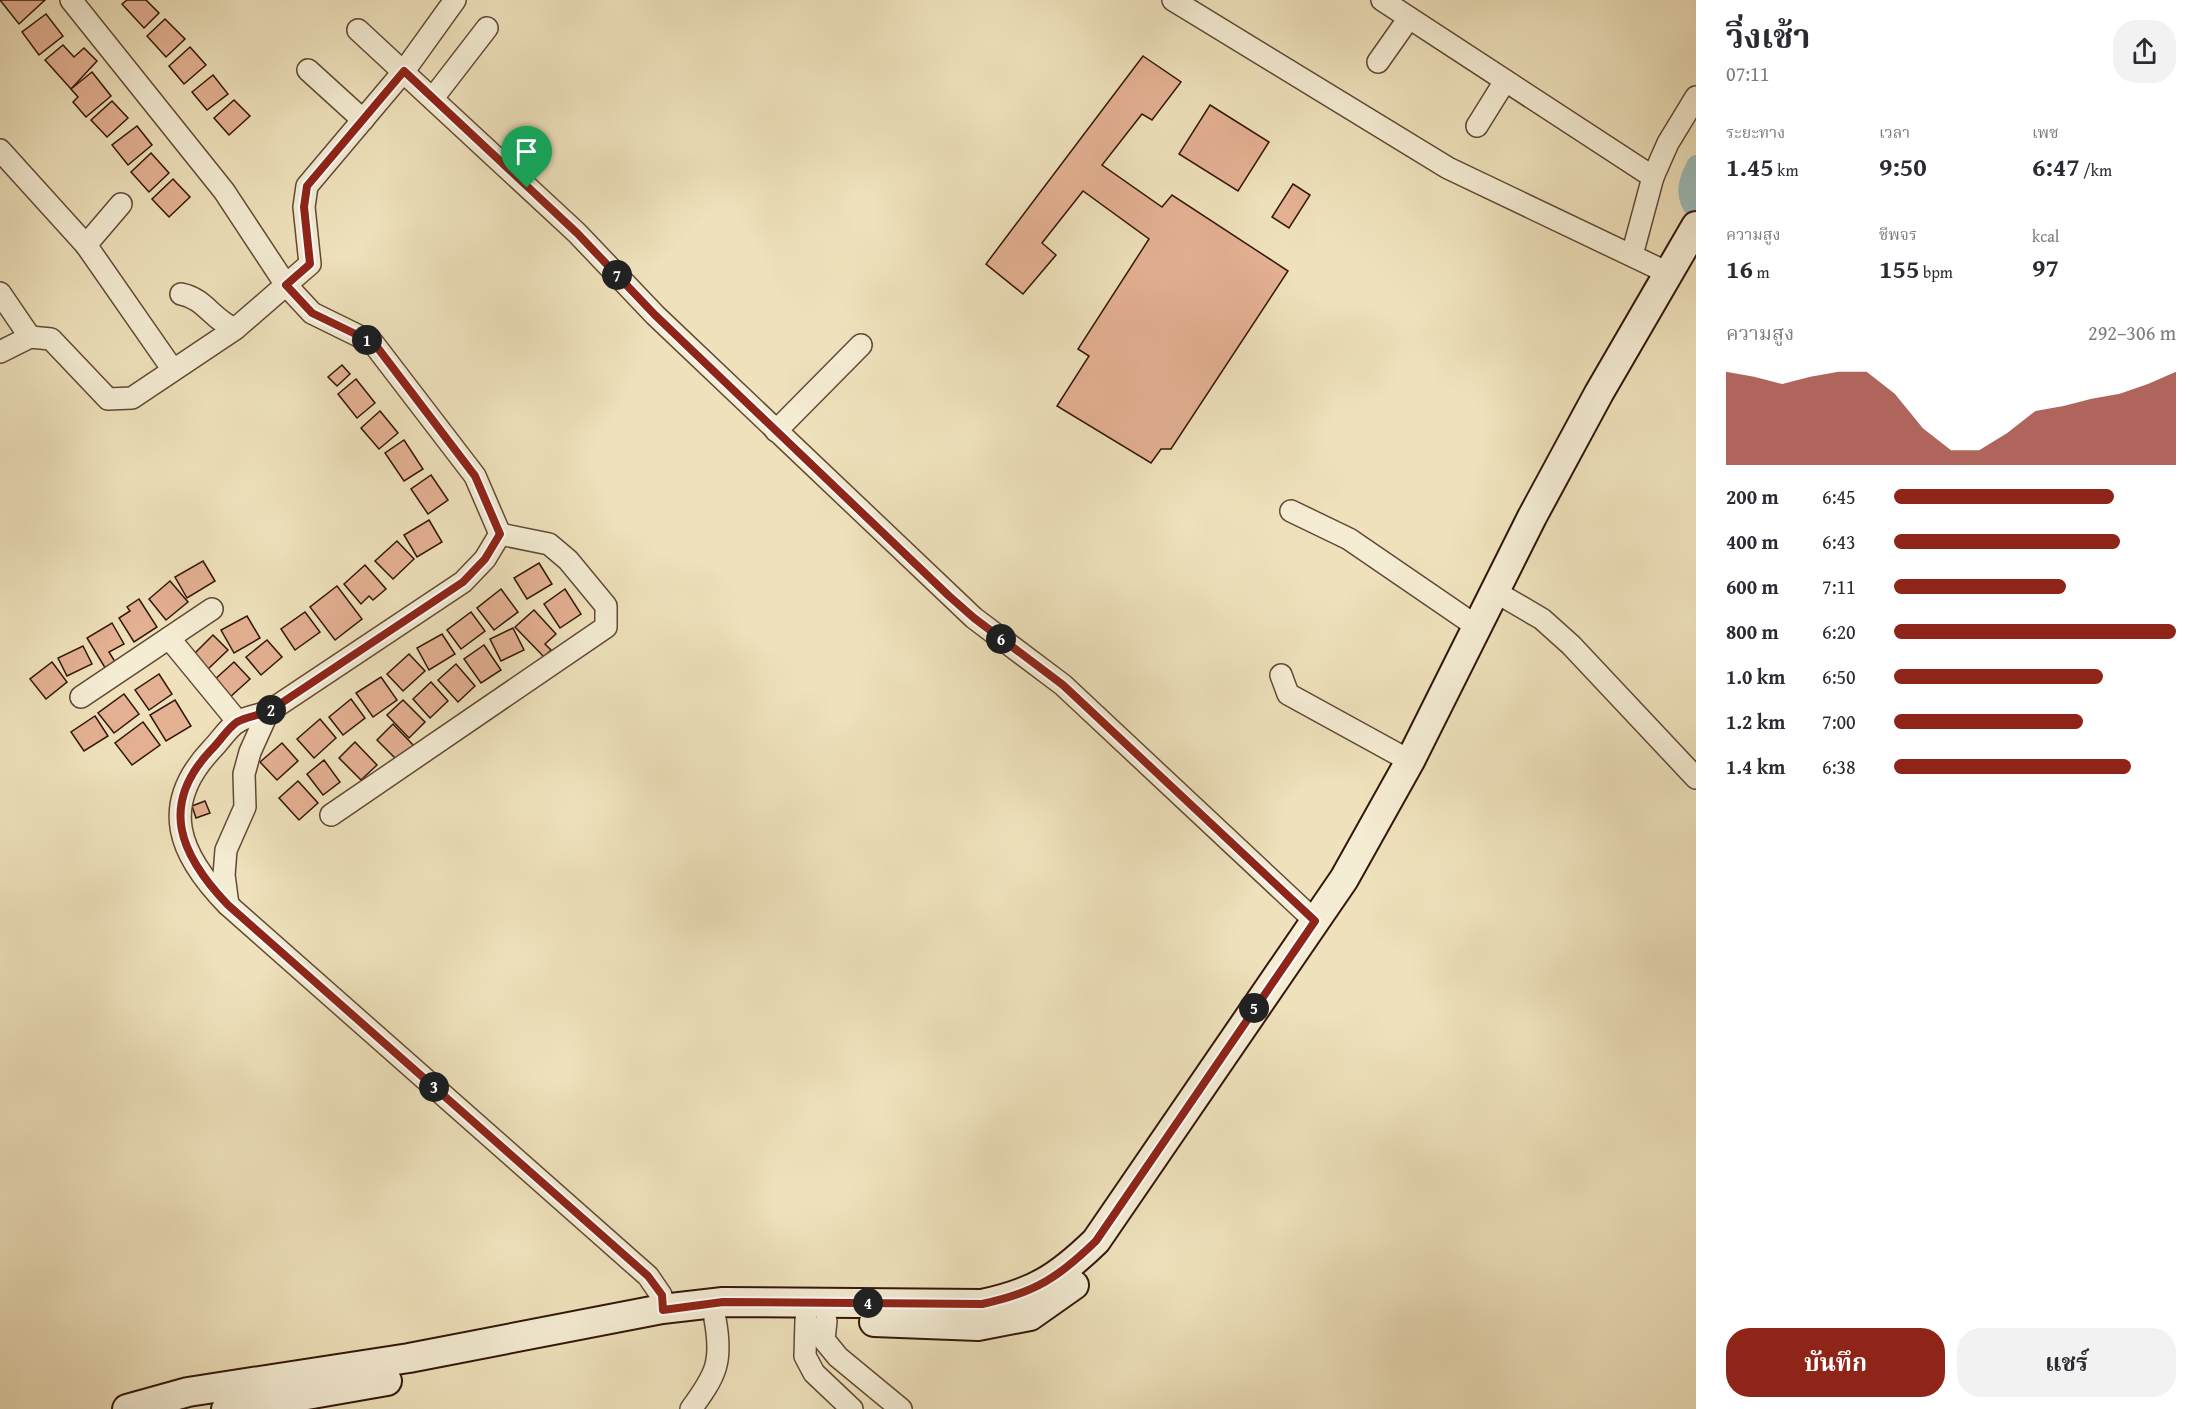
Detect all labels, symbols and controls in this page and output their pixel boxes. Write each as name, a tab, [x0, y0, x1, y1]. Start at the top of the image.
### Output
text: วิ่งเช้า	[1726, 12, 1811, 60]
button: share	[2113, 20, 2176, 83]
text: 07:11	[1726, 59, 1769, 88]
text: ระยะทาง	[1726, 120, 1785, 144]
text: เวลา	[1879, 120, 1910, 144]
text: เพซ	[2032, 120, 2059, 144]
pin	[501, 126, 552, 188]
icon: arrive	[510, 135, 543, 168]
text: 1.45	[1726, 147, 1774, 186]
text: 9:50	[1879, 147, 1927, 186]
text: 6:47	[2032, 147, 2080, 186]
text: km	[1774, 158, 1798, 182]
text: /km	[2080, 158, 2112, 182]
text: ความสูง	[1726, 222, 1781, 246]
text: ชีพจร	[1879, 222, 1917, 246]
text: kcal	[2032, 224, 2059, 248]
text: 97	[2032, 248, 2059, 287]
text: 16	[1726, 249, 1753, 288]
text: 155	[1879, 249, 1919, 288]
pin: 7	[602, 260, 632, 290]
text: m	[1753, 260, 1770, 284]
text: bpm	[1919, 260, 1953, 284]
text: 7	[613, 263, 621, 287]
text: ความสูง	[1726, 318, 1794, 347]
text: 292–306 m	[2088, 318, 2176, 347]
pin: 1	[352, 325, 382, 355]
text: 1	[363, 328, 371, 352]
text: 200 m	[1726, 482, 1779, 511]
text: 6:45	[1822, 482, 1856, 511]
text: 400 m	[1726, 527, 1779, 556]
text: 6:43	[1822, 527, 1856, 556]
text: 600 m	[1726, 572, 1779, 601]
text: 7:11	[1822, 572, 1856, 601]
text: 800 m	[1726, 617, 1779, 646]
text: 6:20	[1822, 617, 1856, 646]
pin: 6	[986, 624, 1016, 654]
text: 6	[997, 627, 1005, 651]
text: 1.0 km	[1726, 662, 1785, 691]
text: 6:50	[1822, 662, 1856, 691]
pin: 2	[256, 695, 286, 725]
text: 2	[267, 698, 275, 722]
text: 1.2 km	[1726, 707, 1785, 736]
text: 7:00	[1822, 707, 1856, 736]
text: 1.4 km	[1726, 752, 1785, 781]
text: 6:38	[1822, 752, 1856, 781]
pin: 5	[1239, 993, 1269, 1023]
text: 5	[1250, 996, 1258, 1020]
pin: 3	[419, 1072, 449, 1102]
text: 3	[430, 1075, 438, 1099]
pin: 4	[853, 1288, 883, 1318]
text: 4	[864, 1291, 872, 1315]
button: บันทึก	[1726, 1328, 1945, 1397]
button: แชร์	[1957, 1328, 2176, 1397]

